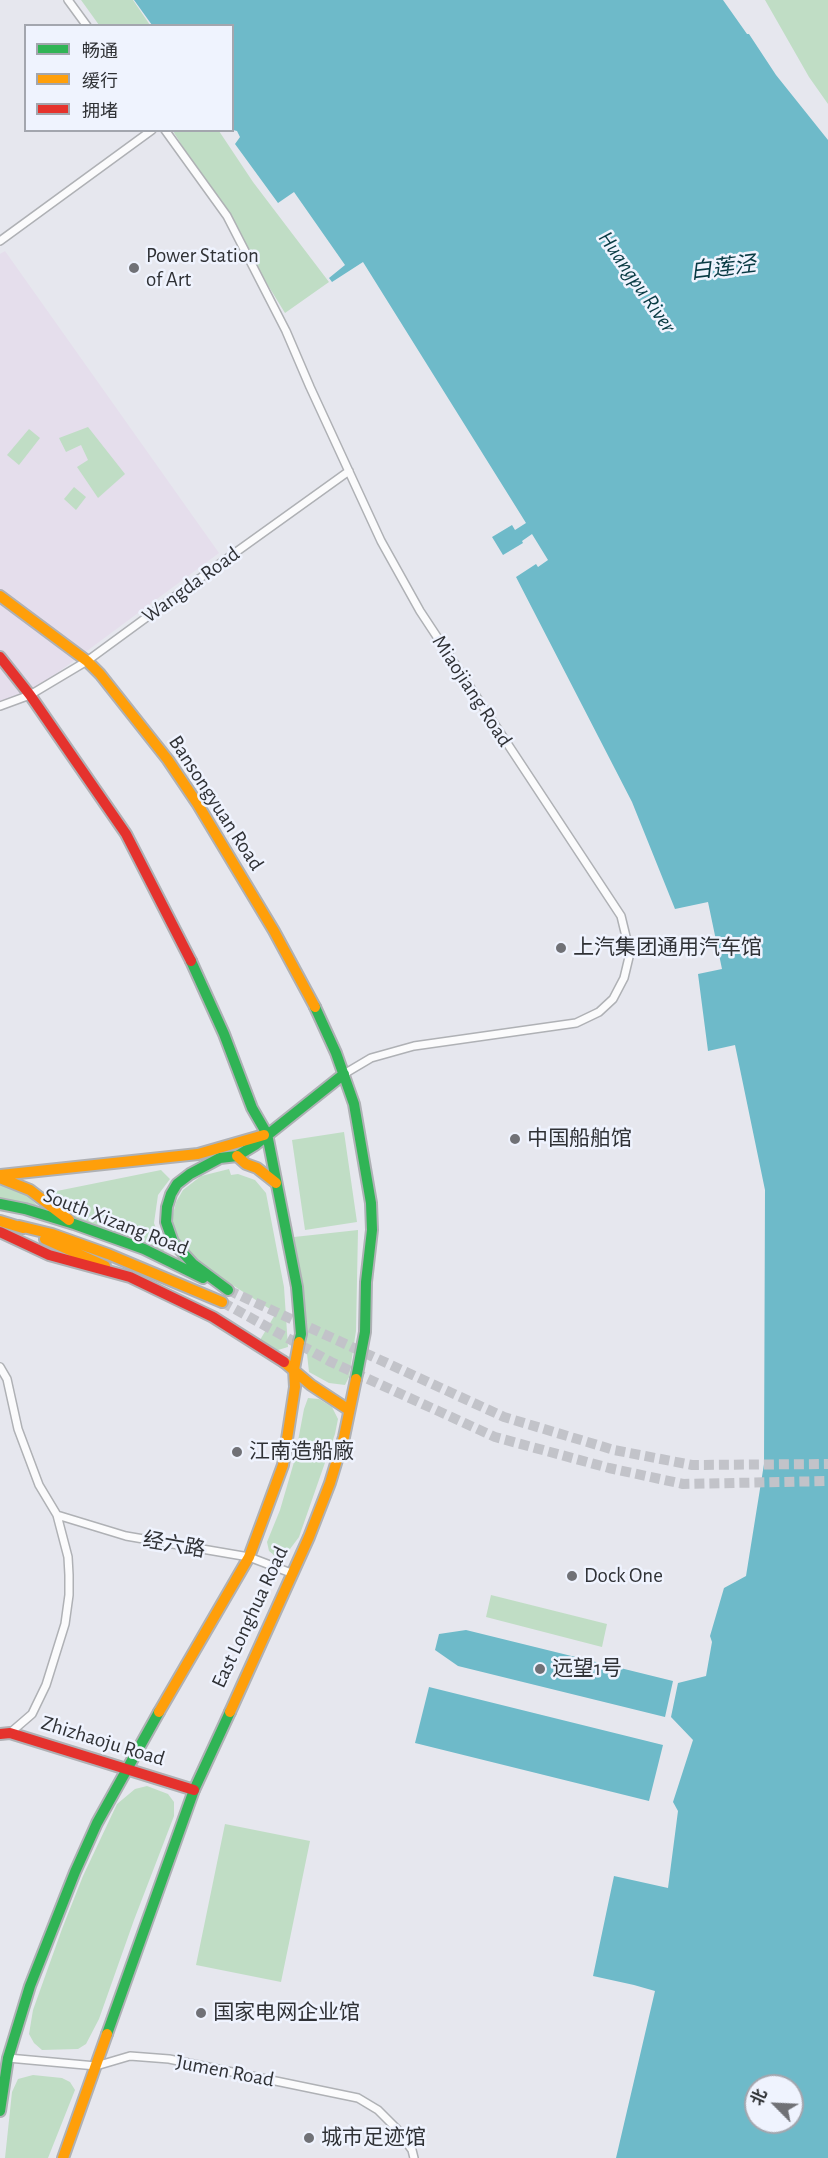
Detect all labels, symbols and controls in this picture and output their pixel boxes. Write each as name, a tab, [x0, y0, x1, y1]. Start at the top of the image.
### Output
legend	[24, 24, 234, 132]
text: 畅通	[82, 43, 118, 61]
text: 缓行	[82, 73, 118, 91]
text: 拥堵	[82, 103, 118, 121]
water label: Huangpu River	[592, 226, 682, 338]
place label: Power Station of Art	[146, 243, 259, 293]
water label: 白莲泾	[689, 251, 757, 285]
marker: Power Station of Art	[127, 261, 141, 275]
street label: Wangda Road	[137, 541, 245, 629]
street label: Miaojiang Road	[427, 630, 517, 752]
street label: Bansongyuan Road	[163, 731, 269, 875]
place label: 上汽集团通用汽车馆	[573, 935, 762, 961]
marker: 上汽集团通用汽车馆	[554, 941, 568, 955]
place label: 中国船舶馆	[527, 1126, 632, 1152]
marker: 中国船舶馆	[508, 1132, 522, 1146]
street label: South Xizang Road	[40, 1183, 192, 1261]
place label: 江南造船廠	[249, 1439, 354, 1465]
marker: 江南造船廠	[230, 1445, 244, 1459]
street label: 经六路	[141, 1527, 207, 1563]
street label: East Longhua Road	[206, 1542, 294, 1692]
place label: Dock One	[584, 1563, 663, 1589]
marker: Dock One	[565, 1569, 579, 1583]
place label: 远望1号	[552, 1656, 622, 1682]
marker: 远望1号	[533, 1662, 547, 1676]
street label: Zhizhaoju Road	[38, 1710, 168, 1772]
place label: 国家电网企业馆	[213, 2000, 360, 2026]
marker: 国家电网企业馆	[194, 2006, 208, 2020]
street label: Jumen Road	[174, 2049, 276, 2093]
north arrow	[744, 2074, 804, 2134]
text: 北	[749, 2087, 770, 2108]
place label: 城市足迹馆	[321, 2125, 426, 2151]
marker: 城市足迹馆	[302, 2131, 316, 2145]

